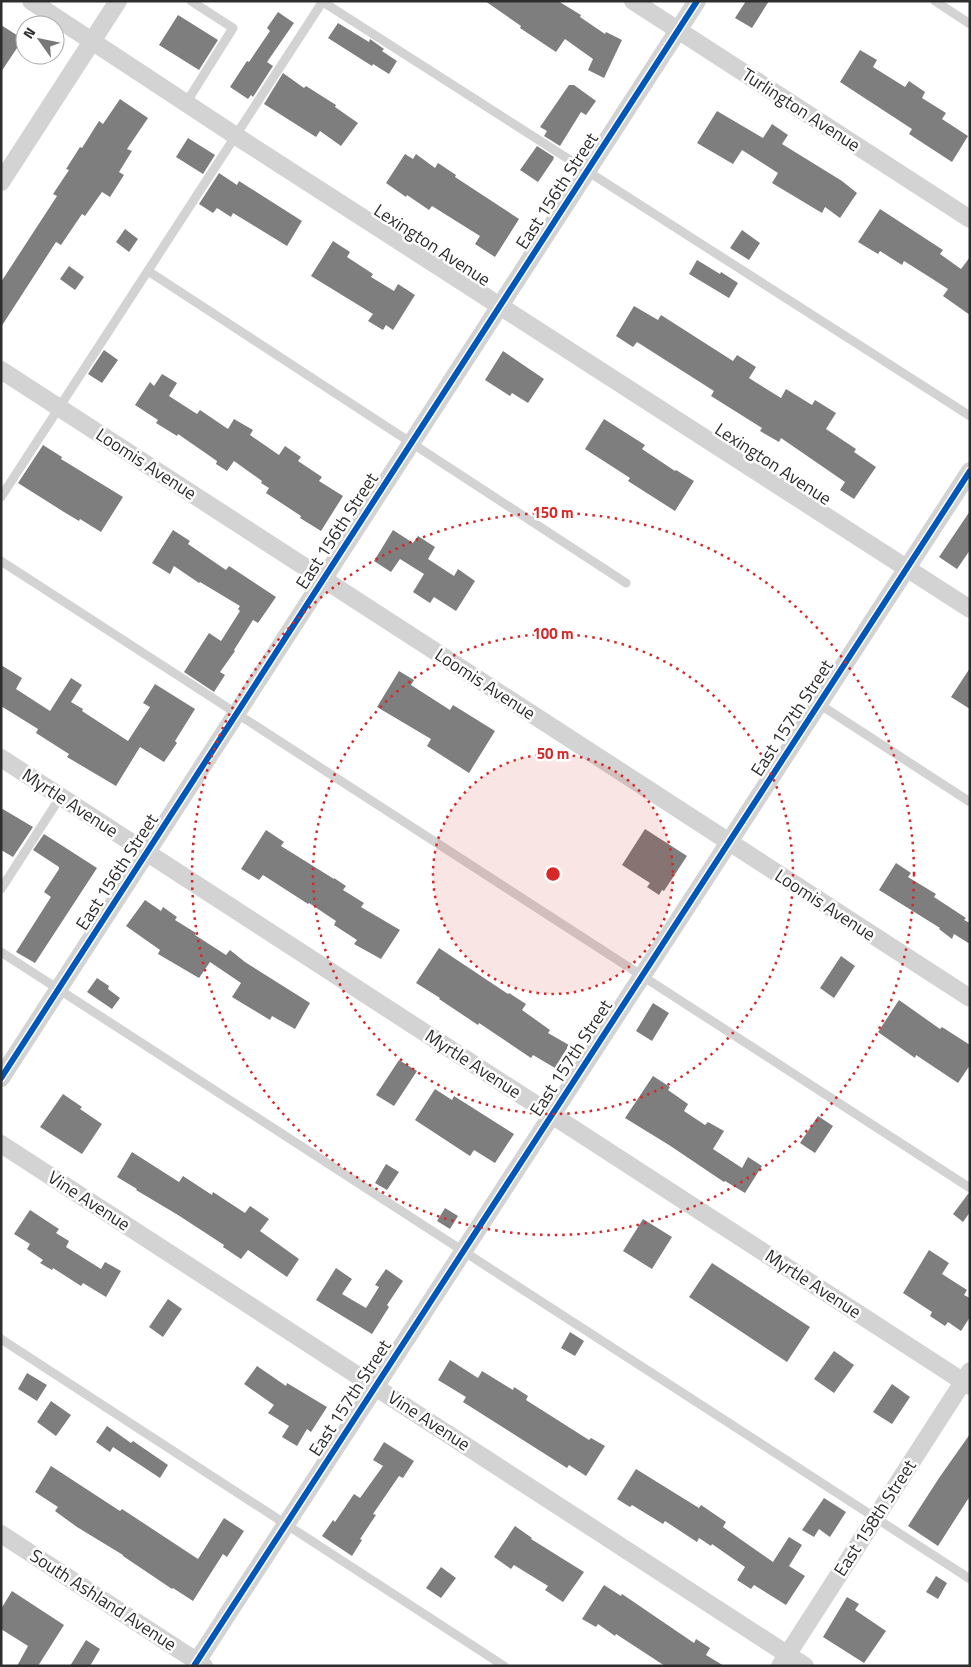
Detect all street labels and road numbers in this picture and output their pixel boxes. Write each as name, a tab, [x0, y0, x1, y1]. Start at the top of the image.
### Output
street label: Turlington Avenue	[737, 61, 866, 158]
street label: East 156th Street	[509, 127, 605, 254]
street label: Lexington Avenue	[369, 197, 496, 292]
street label: Lexington Avenue	[710, 416, 837, 511]
street label: Loomis Avenue	[91, 421, 202, 506]
street label: East 156th Street	[289, 467, 385, 594]
street label: Loomis Avenue	[430, 641, 541, 726]
street label: East 157th Street	[744, 654, 840, 781]
street label: Myrtle Avenue	[17, 761, 124, 844]
street label: East 156th Street	[69, 808, 165, 935]
street label: Loomis Avenue	[770, 862, 881, 947]
street label: East 157th Street	[523, 994, 619, 1121]
street label: Myrtle Avenue	[420, 1022, 527, 1105]
street label: Vine Avenue	[43, 1164, 136, 1237]
street label: Myrtle Avenue	[760, 1242, 867, 1325]
street label: East 157th Street	[302, 1334, 398, 1461]
street label: Vine Avenue	[383, 1384, 476, 1457]
street label: East 158th Street	[827, 1454, 923, 1581]
street label: South Ashland Avenue	[25, 1542, 182, 1657]

